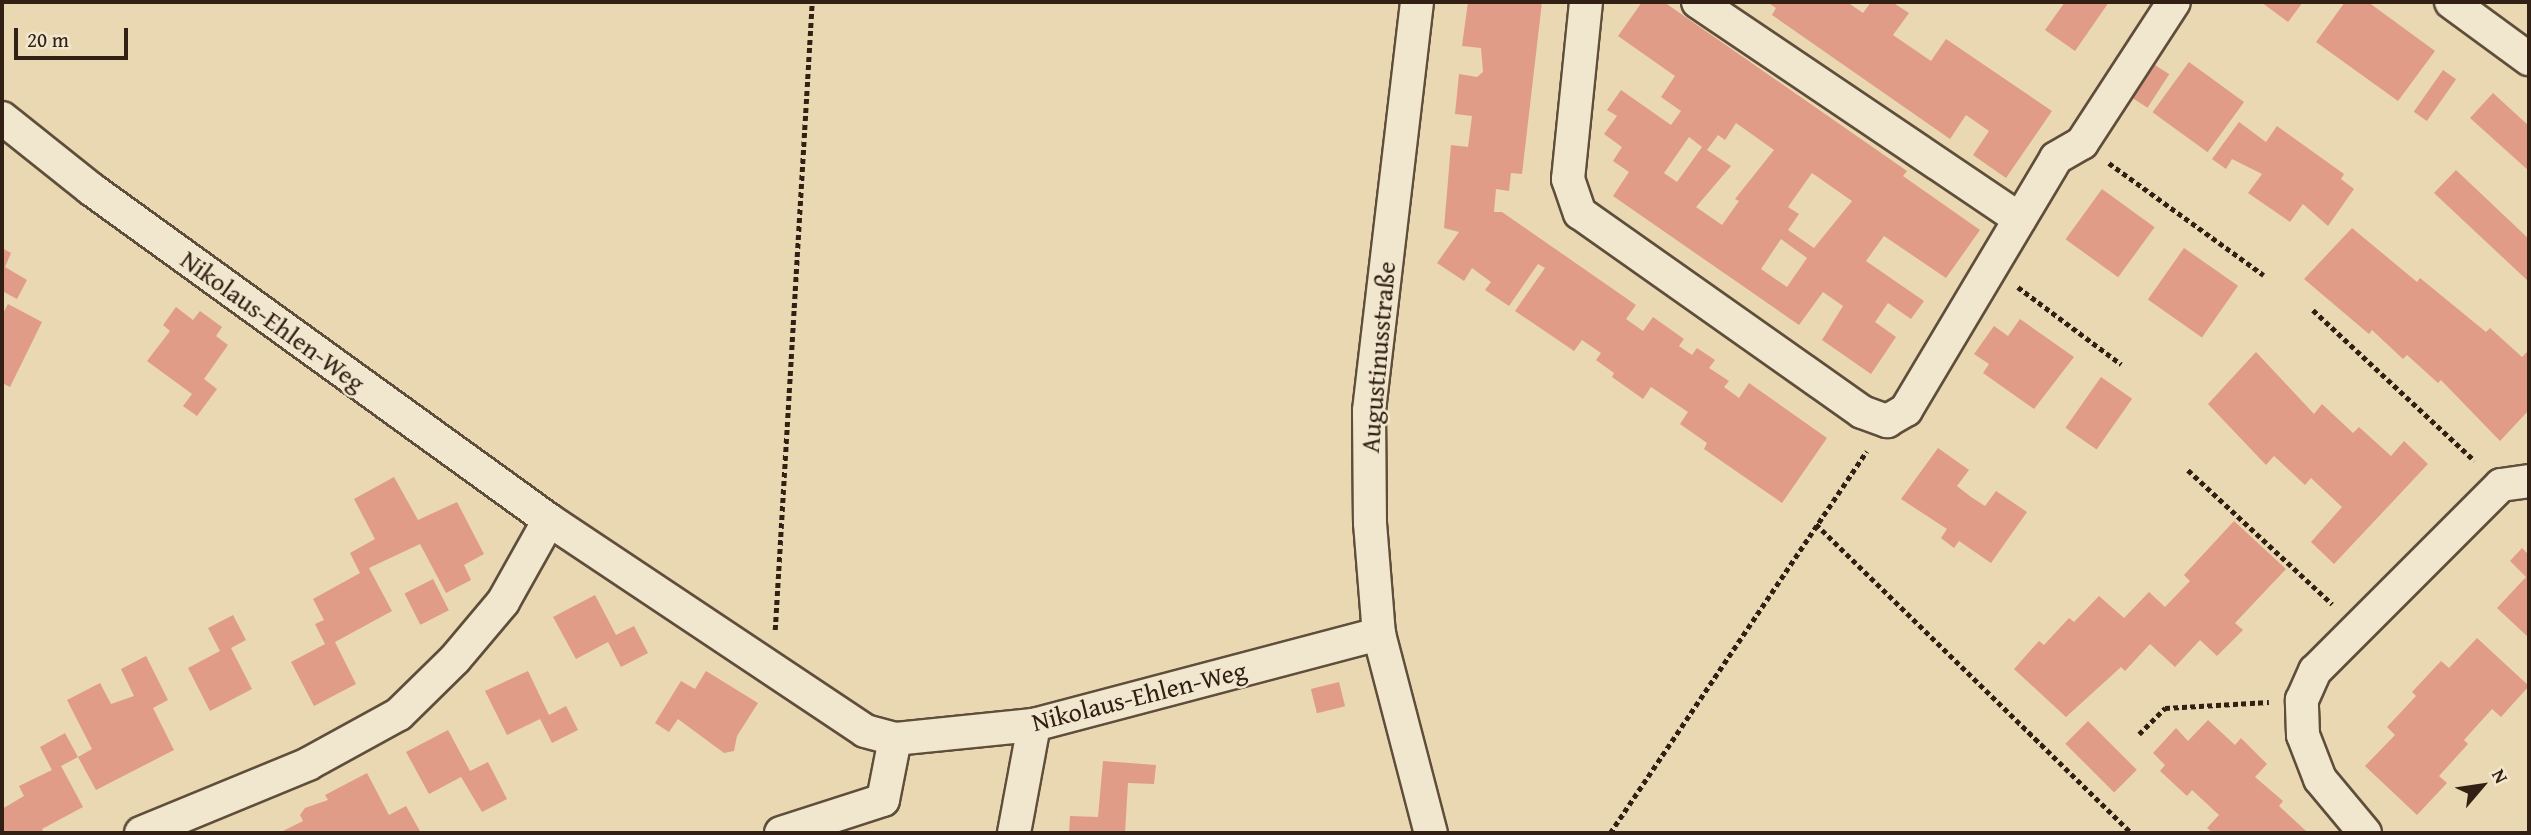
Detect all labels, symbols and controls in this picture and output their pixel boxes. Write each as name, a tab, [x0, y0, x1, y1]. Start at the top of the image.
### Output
scale bar	[18, 14, 131, 58]
text: 20 m	[27, 24, 69, 55]
street label: Nikolaus-Ehlen-Weg	[175, 244, 371, 398]
street label: Augustinusstraße	[1354, 260, 1402, 454]
street label: Nikolaus-Ehlen-Weg	[1028, 654, 1250, 738]
north arrow	[2447, 751, 2517, 821]
text: N	[2485, 763, 2516, 788]

